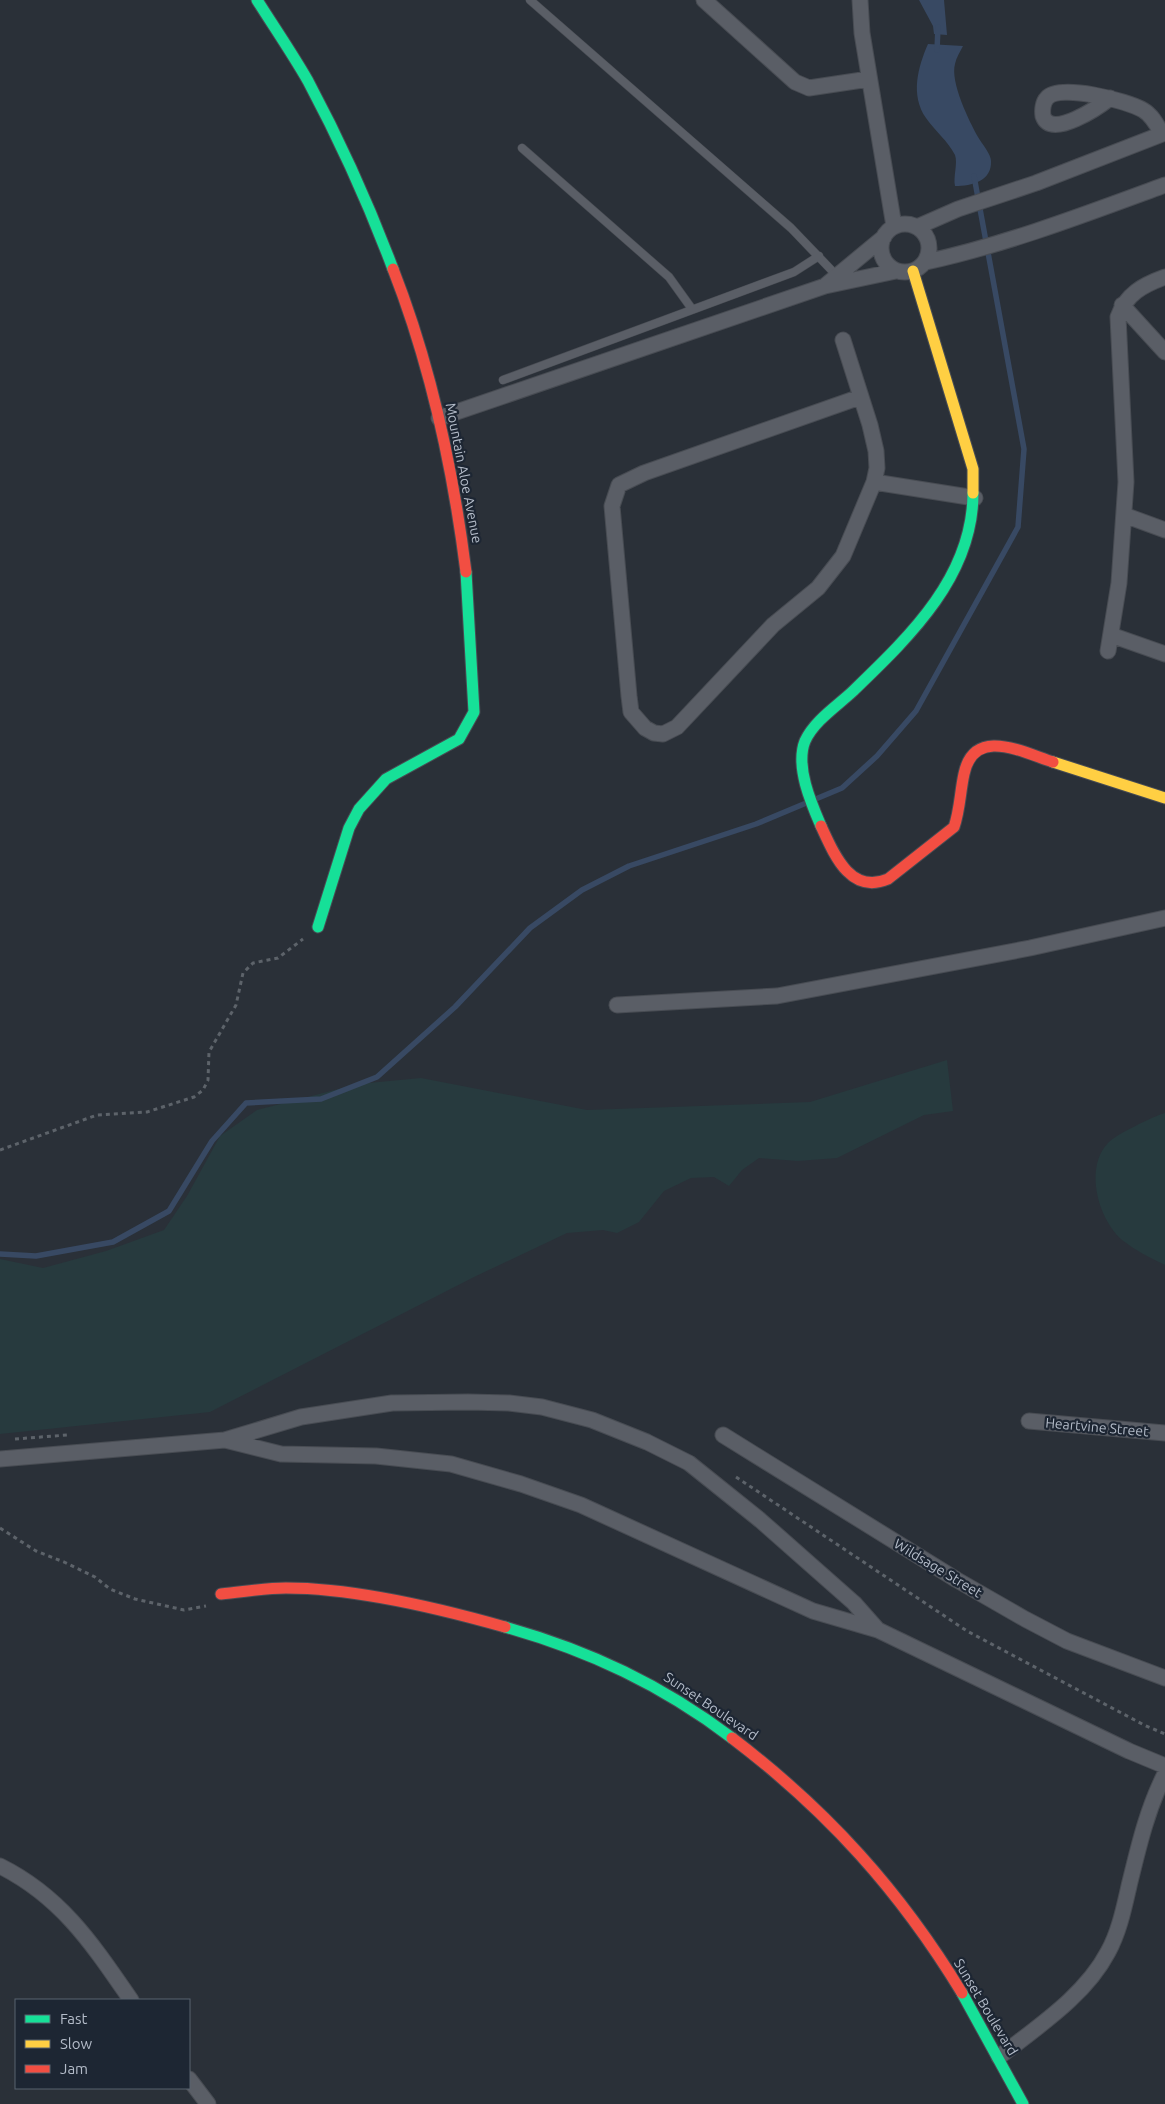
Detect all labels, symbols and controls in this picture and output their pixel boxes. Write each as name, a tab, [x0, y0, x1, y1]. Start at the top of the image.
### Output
street label: Mountain Aloe Avenue	[443, 401, 485, 545]
street label: Heartvine Street	[1045, 1415, 1150, 1440]
street label: Wildsage Street	[891, 1535, 985, 1601]
street label: Sunset Boulevard	[661, 1669, 761, 1743]
street label: Sunset Boulevard	[951, 1956, 1021, 2058]
legend	[15, 1999, 190, 2089]
text: Fast	[60, 2010, 88, 2027]
text: Slow	[60, 2035, 93, 2052]
text: Jam	[60, 2060, 88, 2077]

